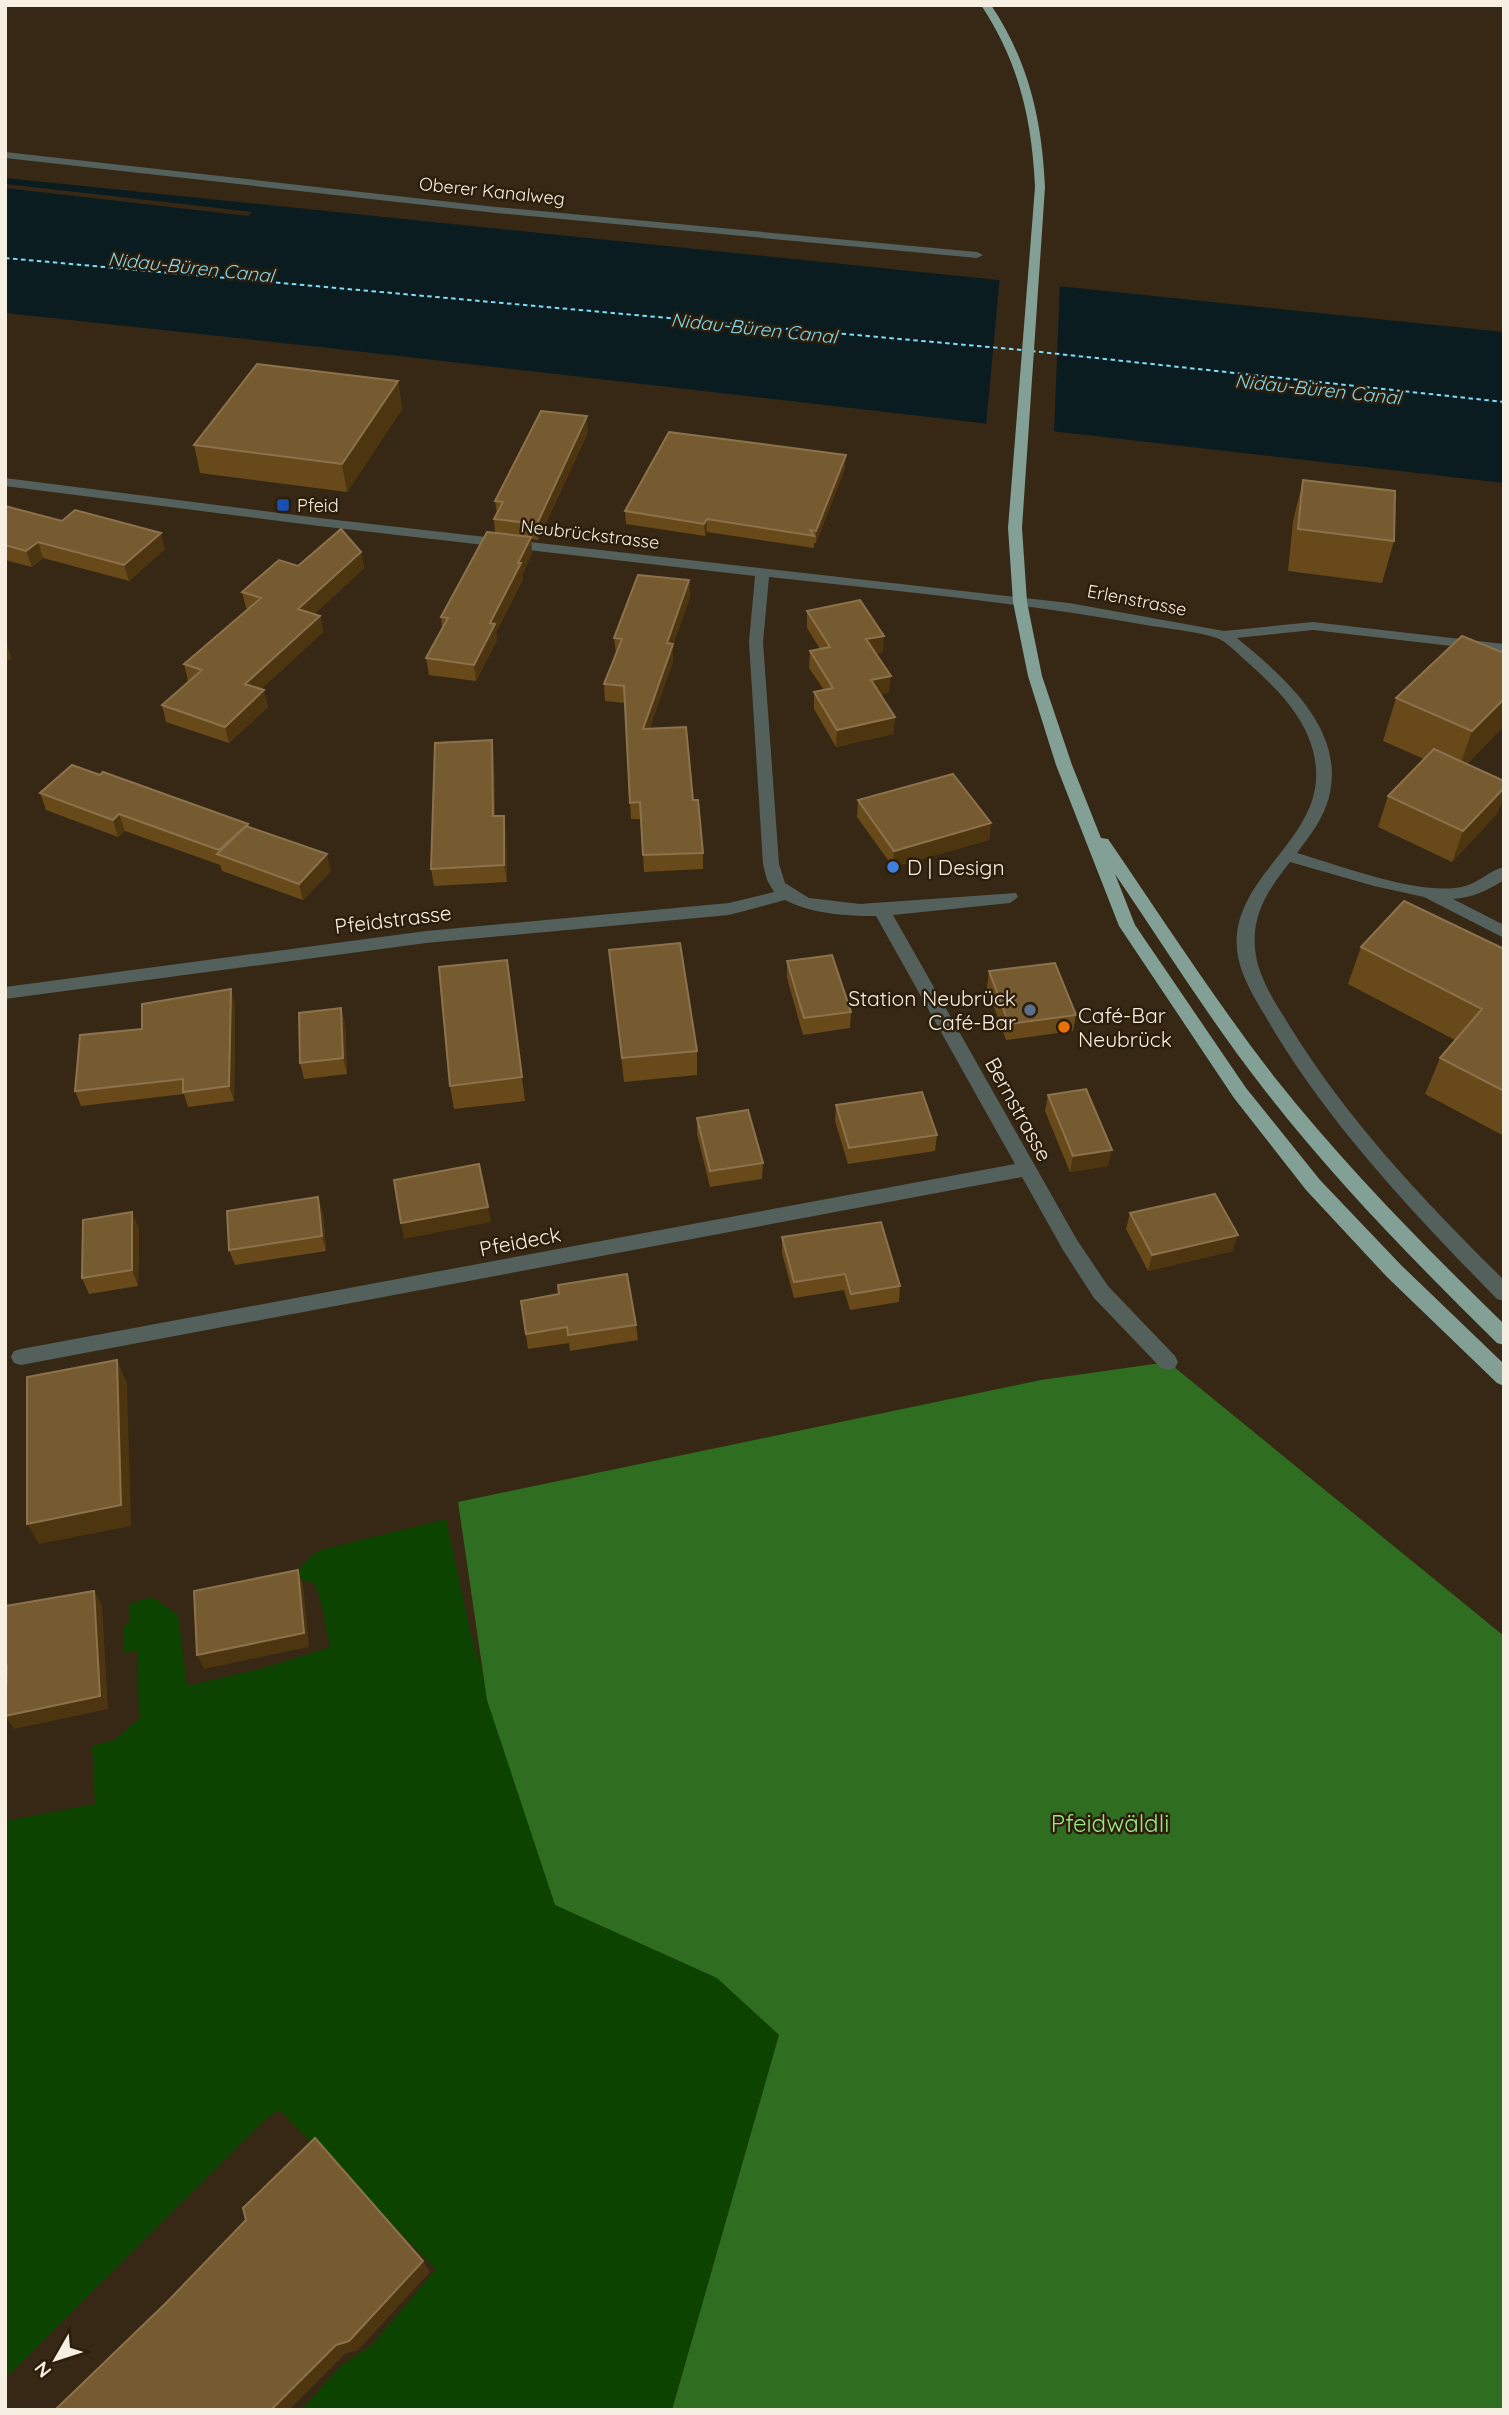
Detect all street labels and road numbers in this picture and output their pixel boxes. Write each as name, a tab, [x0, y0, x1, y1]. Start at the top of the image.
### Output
street label: Oberer Kanalweg	[418, 172, 566, 210]
street label: Neubrückstrasse	[519, 514, 661, 554]
street label: Erlenstrasse	[1085, 579, 1189, 621]
street label: Pfeidstrasse	[333, 899, 453, 939]
street label: Bernstrasse	[980, 1052, 1058, 1166]
street label: Pfeideck	[477, 1220, 563, 1262]

